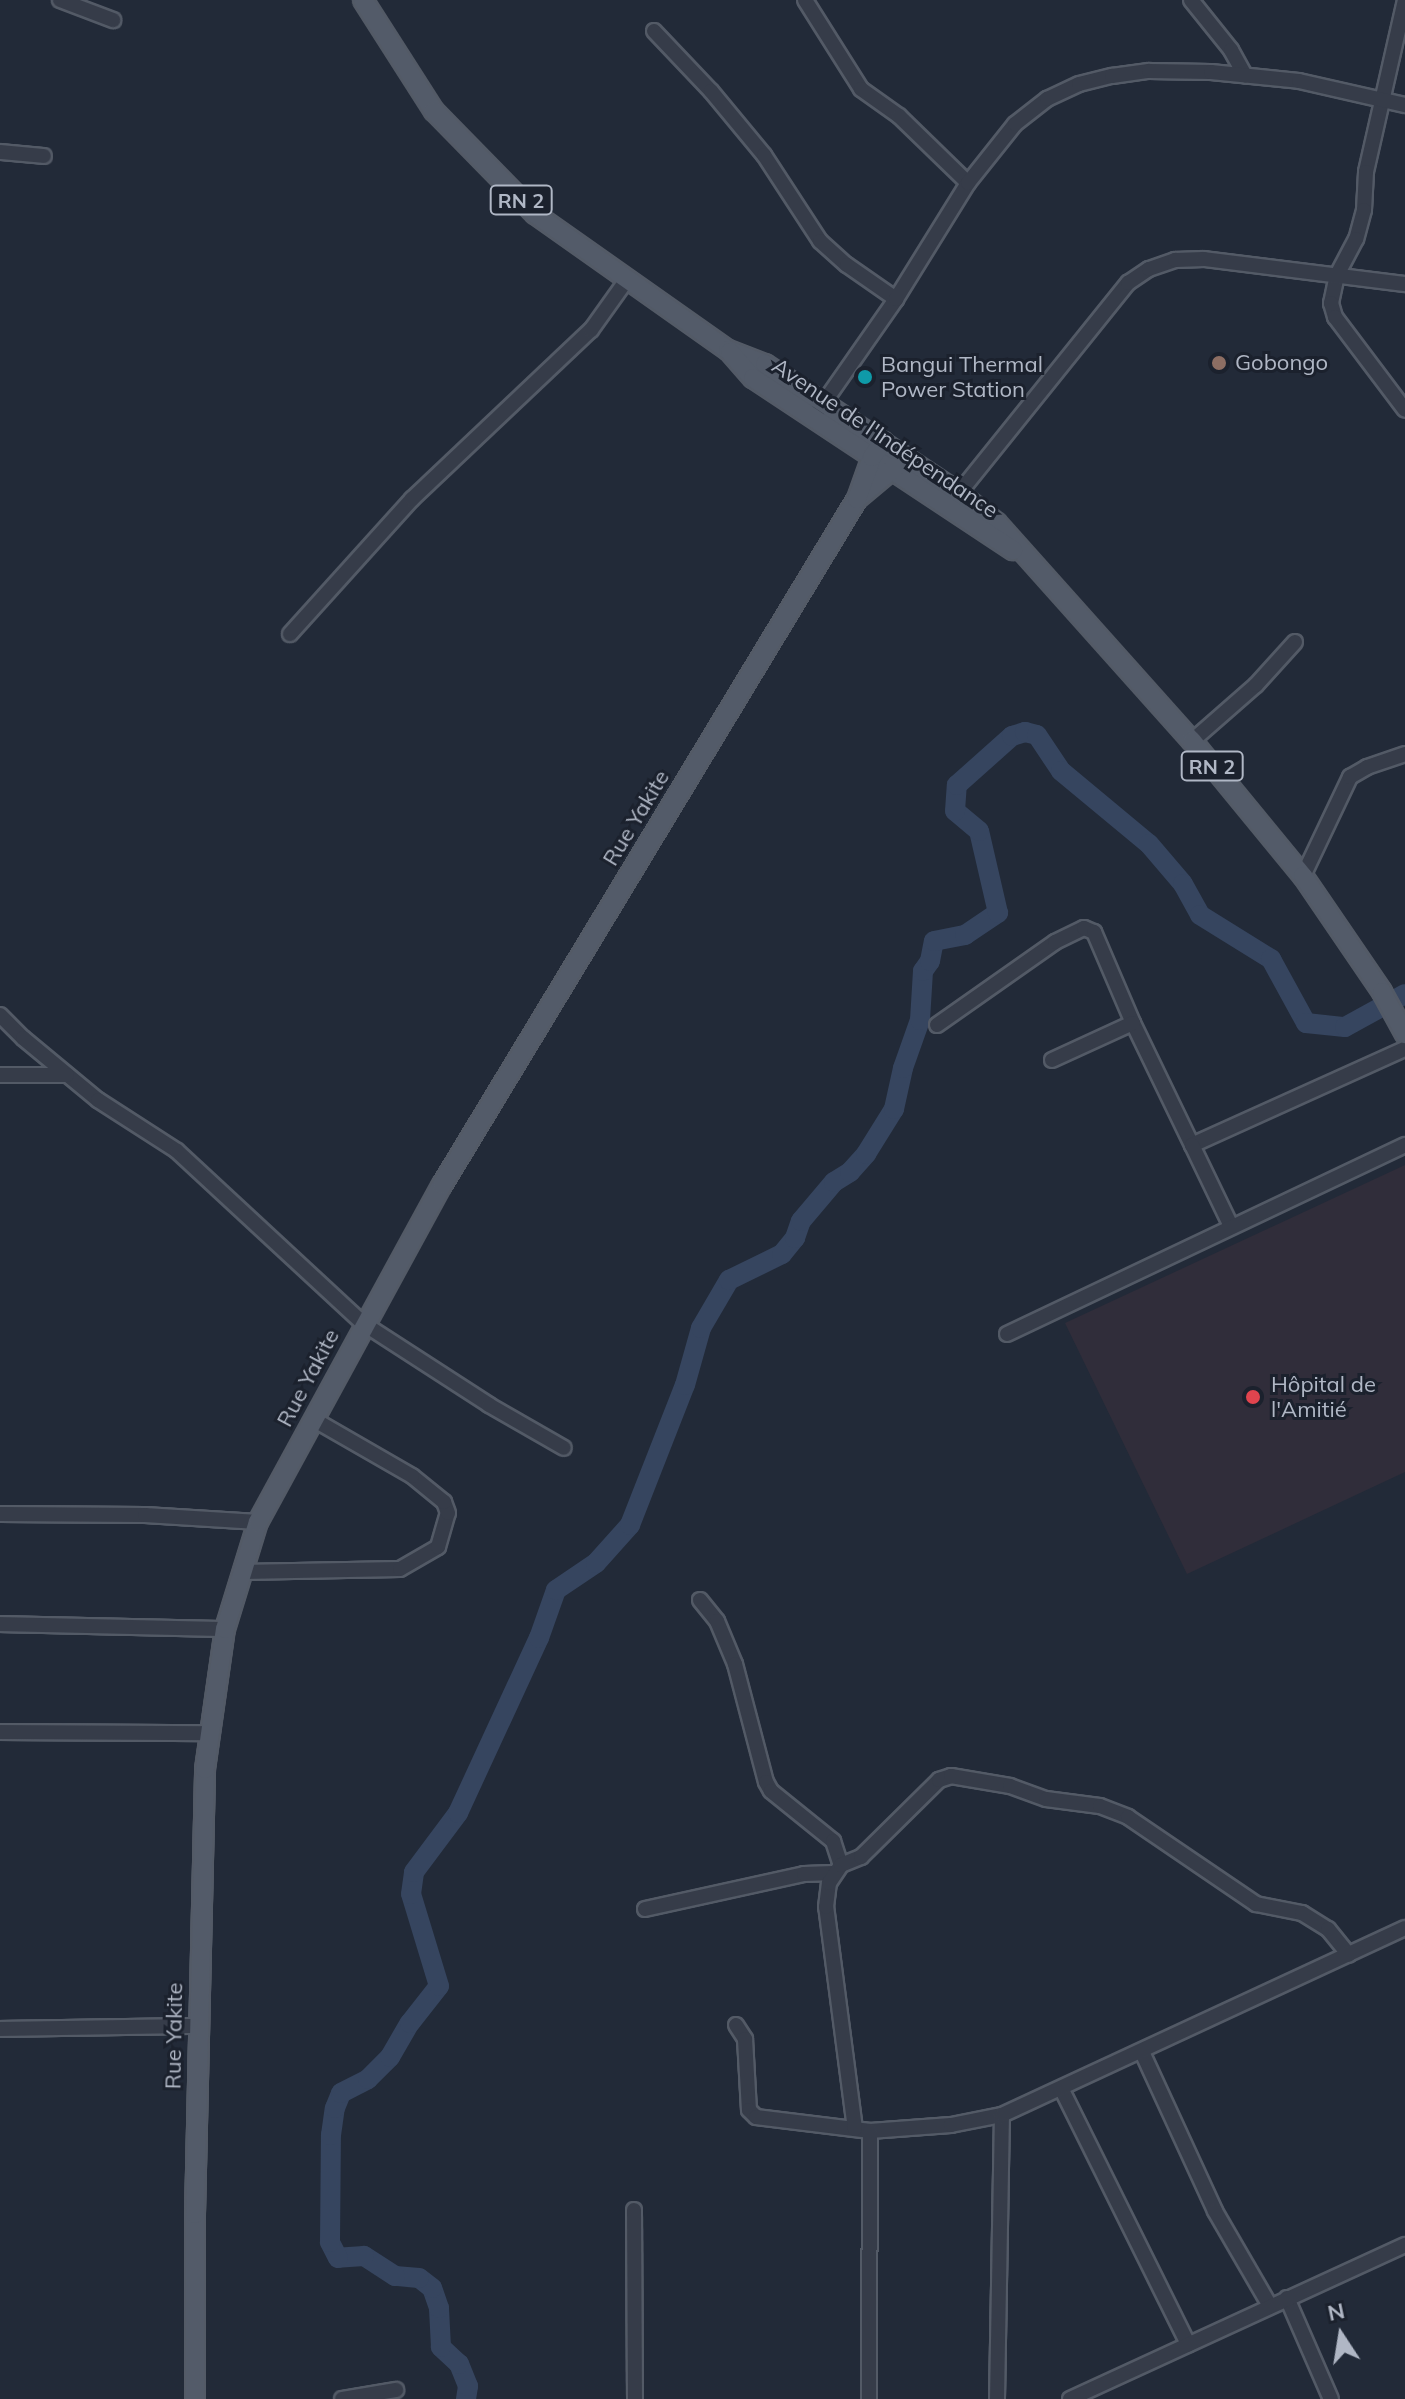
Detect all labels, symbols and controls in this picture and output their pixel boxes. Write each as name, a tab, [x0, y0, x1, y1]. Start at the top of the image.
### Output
road number: RN 2	[489, 184, 553, 216]
place label: Gobongo	[1235, 350, 1328, 376]
place label: Bangui Thermal Power Station	[881, 351, 1043, 402]
street label: Avenue de l'Indépendance	[767, 352, 1003, 524]
marker: Gobongo	[1210, 354, 1228, 372]
marker: Bangui Thermal Power Station	[856, 368, 874, 386]
road number: RN 2	[1180, 750, 1244, 782]
street label: Rue Yakite	[597, 766, 675, 870]
street label: Rue Yakite	[271, 1325, 345, 1431]
place label: Hôpital de l'Amitié	[1271, 1371, 1376, 1422]
marker: Hôpital de l'Amitié	[1242, 1386, 1264, 1408]
street label: Rue Yakite	[160, 1982, 188, 2090]
north arrow	[1301, 2295, 1381, 2375]
text: N	[1325, 2296, 1347, 2327]

